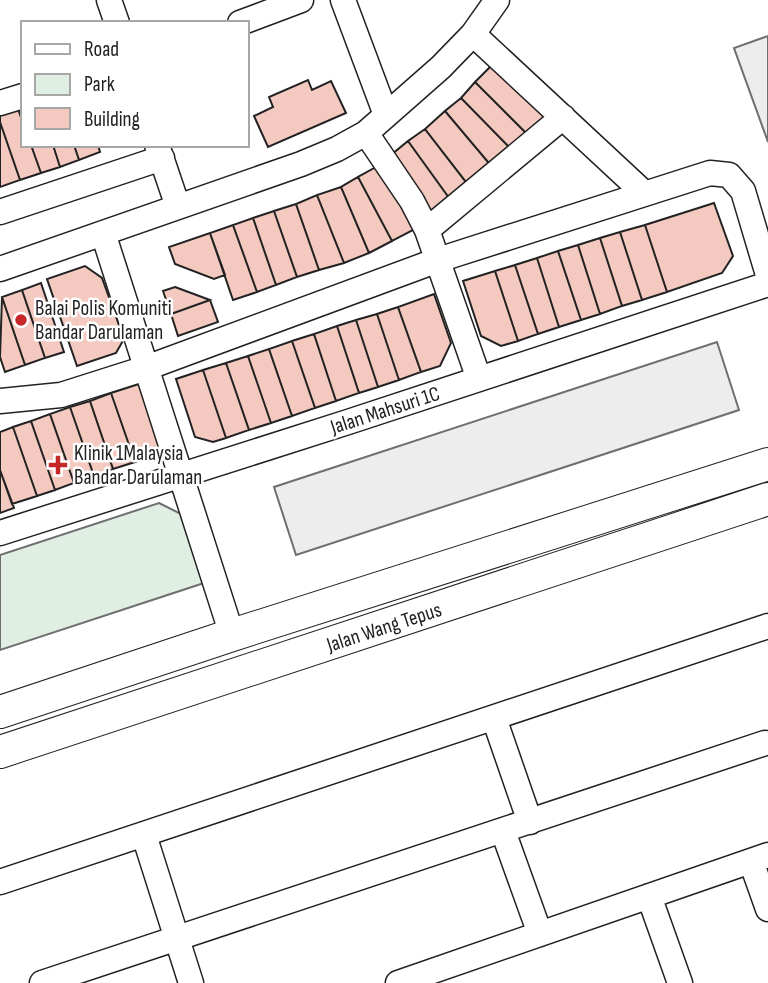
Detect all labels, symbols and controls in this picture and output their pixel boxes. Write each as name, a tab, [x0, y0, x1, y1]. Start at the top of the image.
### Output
legend	[21, 21, 248, 147]
text: Road	[84, 37, 119, 62]
text: Park	[84, 72, 115, 97]
text: Building	[84, 107, 140, 132]
place label: Balai Polis Komuniti Bandar Darulaman	[35, 296, 172, 345]
marker: Balai Polis Komuniti Bandar Darulaman	[13, 312, 29, 328]
street label: Jalan Mahsuri 1C	[326, 381, 443, 440]
place label: Klinik 1Malaysia Bandar Darulaman	[74, 441, 202, 490]
marker: Klinik 1Malaysia Bandar Darulaman	[48, 455, 68, 475]
street label: Jalan Wang Tepus	[323, 597, 445, 658]

